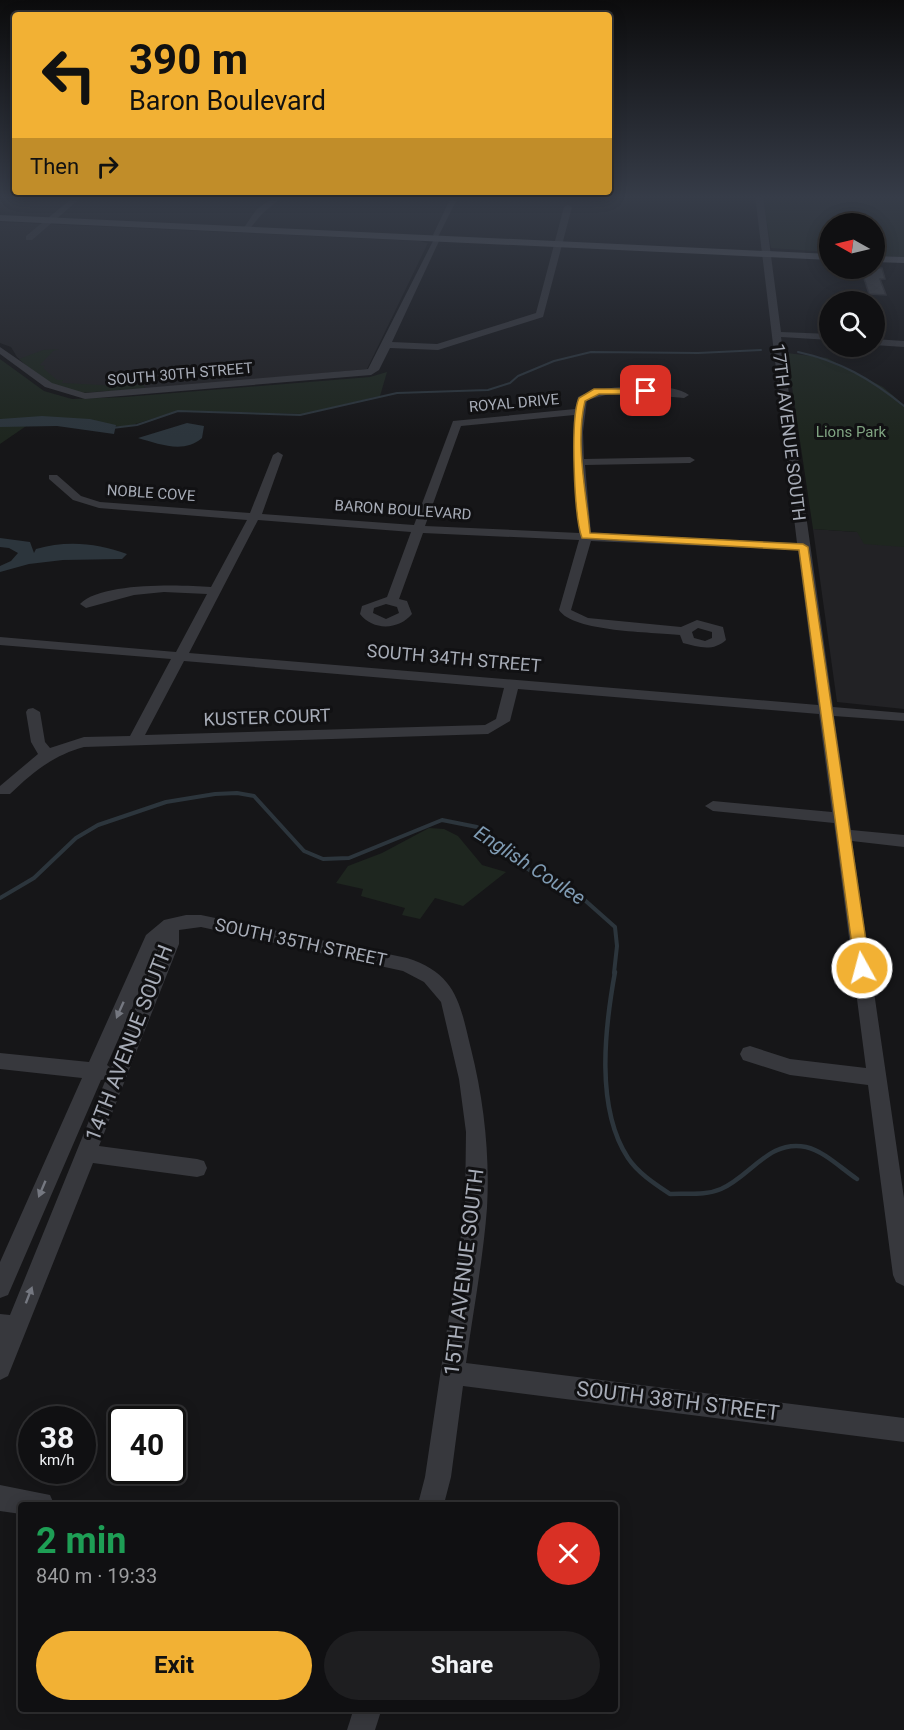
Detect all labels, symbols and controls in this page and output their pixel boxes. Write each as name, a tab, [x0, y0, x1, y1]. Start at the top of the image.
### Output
text: 390 m	[129, 35, 248, 84]
icon: left	[30, 36, 108, 114]
text: Baron Boulevard	[129, 85, 326, 117]
icon: right	[91, 150, 124, 183]
text: Then	[30, 154, 79, 179]
north arrow	[819, 213, 885, 279]
map controls	[819, 213, 885, 357]
button: search	[819, 291, 885, 357]
street label: 17TH AVENUE SOUTH	[768, 342, 810, 522]
street label: SOUTH 30TH STREET	[107, 359, 253, 389]
pin	[620, 365, 671, 416]
icon: arrive	[629, 374, 662, 407]
street label: ROYAL DRIVE	[468, 390, 560, 416]
park label: Lions Park	[816, 423, 887, 441]
street label: NOBLE COVE	[106, 481, 196, 505]
street label: BARON BOULEVARD	[334, 496, 472, 524]
street label: SOUTH 34TH STREET	[366, 640, 542, 676]
street label: KUSTER COURT	[203, 704, 331, 730]
water label: English Coulee	[470, 820, 590, 910]
street label: SOUTH 35TH STREET	[213, 914, 389, 971]
position arrow	[830, 936, 894, 1000]
street label: 14TH AVENUE SOUTH	[80, 941, 178, 1145]
one-way arrow	[115, 1001, 125, 1019]
street label: 15TH AVENUE SOUTH	[439, 1167, 489, 1377]
one-way arrow	[38, 1180, 47, 1197]
one-way arrow	[25, 1285, 35, 1303]
street label: SOUTH 38TH STREET	[575, 1377, 781, 1425]
speed limit sign: 40	[108, 1406, 186, 1484]
text: 38	[40, 1420, 74, 1455]
text: km/h	[39, 1451, 75, 1469]
text: 2 min	[36, 1520, 127, 1562]
button: close	[537, 1522, 600, 1585]
text: 840 m · 19:33	[36, 1564, 157, 1588]
button: Exit	[36, 1631, 312, 1700]
button: Share	[324, 1631, 600, 1700]

